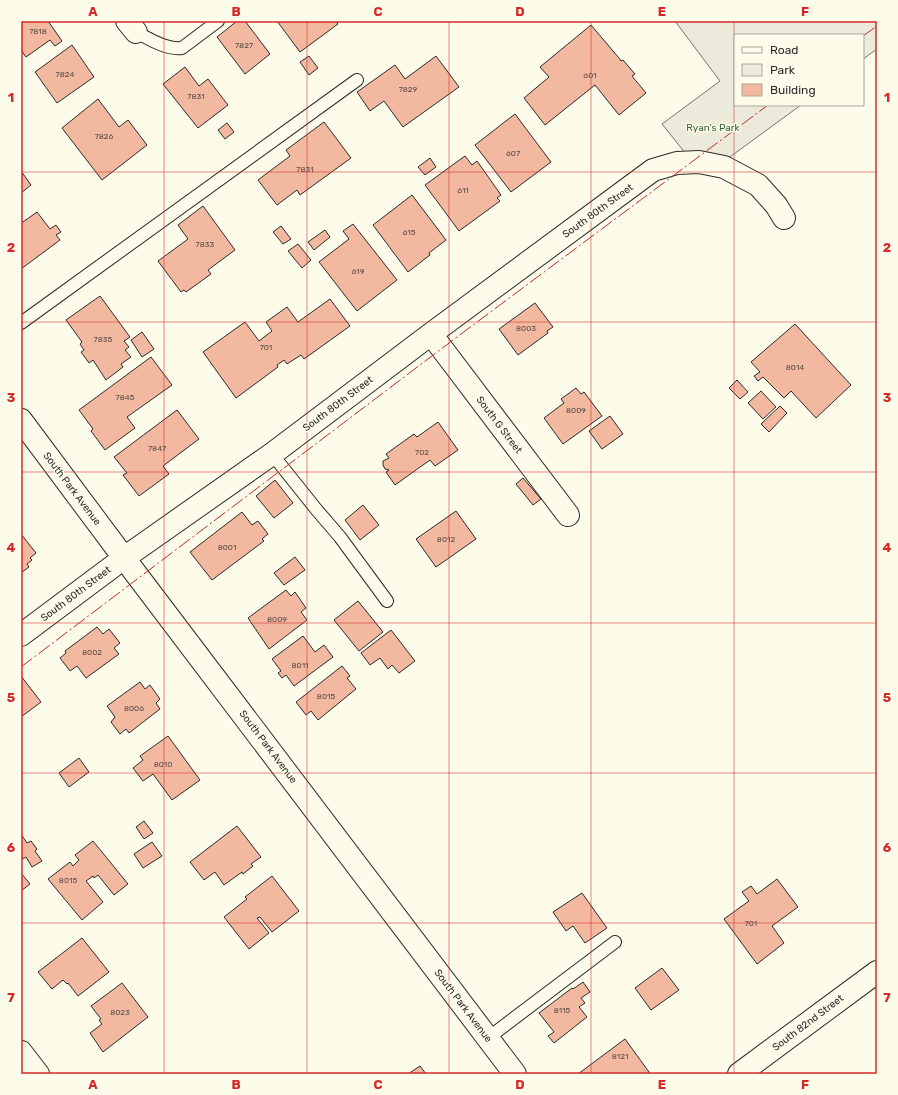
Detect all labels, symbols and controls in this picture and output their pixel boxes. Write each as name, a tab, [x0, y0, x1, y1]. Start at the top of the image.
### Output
text: A	[88, 4, 98, 19]
text: B	[231, 4, 241, 19]
text: C	[373, 4, 383, 19]
text: D	[515, 4, 525, 19]
text: E	[658, 4, 666, 19]
text: F	[801, 4, 809, 19]
house number: 7818	[29, 27, 47, 36]
legend	[734, 34, 864, 106]
house number: 7827	[235, 41, 253, 50]
text: Road	[770, 43, 798, 57]
text: Park	[770, 63, 796, 77]
house number: 7824	[56, 70, 74, 79]
house number: 601	[583, 71, 597, 80]
text: Building	[770, 83, 816, 97]
house number: 7829	[399, 85, 418, 94]
text: 1	[8, 90, 14, 105]
text: 1	[884, 90, 890, 105]
house number: 7831	[187, 92, 205, 101]
park label: Ryan's Park	[686, 122, 741, 134]
house number: 7826	[95, 132, 114, 141]
house number: 607	[506, 149, 520, 158]
house number: 7831	[296, 165, 314, 174]
street label: South 80th Street	[560, 181, 636, 241]
house number: 611	[457, 186, 469, 195]
house number: 615	[403, 228, 416, 237]
text: 2	[7, 240, 15, 255]
house number: 7833	[196, 240, 215, 249]
text: 2	[883, 240, 891, 255]
house number: 619	[352, 267, 365, 276]
house number: 8003	[516, 324, 536, 333]
house number: 7835	[94, 335, 113, 344]
house number: 701	[260, 343, 272, 352]
house number: 8014	[786, 363, 804, 372]
street label: South 80th Street	[301, 374, 375, 434]
text: 3	[7, 390, 16, 405]
text: 3	[883, 390, 892, 405]
house number: 7845	[116, 393, 135, 402]
street label: South G Street	[474, 394, 524, 456]
house number: 8009	[566, 406, 586, 415]
house number: 7847	[148, 444, 166, 453]
house number: 702	[415, 448, 429, 457]
street label: South Park Avenue	[41, 450, 104, 528]
house number: 8012	[437, 535, 455, 544]
text: 4	[7, 540, 16, 555]
text: 4	[883, 540, 892, 555]
house number: 8001	[218, 543, 236, 552]
street label: South 80th Street	[39, 564, 113, 624]
house number: 8009	[267, 615, 287, 624]
house number: 8002	[82, 648, 102, 657]
house number: 8011	[291, 661, 309, 670]
text: 5	[7, 690, 15, 705]
text: 5	[883, 690, 891, 705]
house number: 8015	[317, 692, 335, 701]
house number: 8006	[124, 704, 144, 713]
street label: South Park Avenue	[237, 708, 300, 786]
house number: 8010	[154, 760, 172, 769]
text: 6	[7, 840, 16, 855]
text: 6	[883, 840, 892, 855]
house number: 8015	[59, 876, 77, 885]
house number: 701	[745, 919, 757, 928]
street label: South Park Avenue	[432, 967, 495, 1045]
text: 7	[7, 990, 15, 1005]
text: 7	[883, 990, 891, 1005]
street label: South 82nd Street	[770, 992, 846, 1054]
house number: 8115	[554, 1006, 571, 1015]
house number: 8023	[110, 1008, 130, 1017]
house number: 8121	[612, 1052, 628, 1061]
text: A	[88, 1077, 98, 1092]
text: B	[231, 1077, 241, 1092]
text: C	[373, 1077, 383, 1092]
text: D	[515, 1077, 525, 1092]
text: E	[658, 1077, 666, 1092]
text: F	[801, 1077, 809, 1092]

